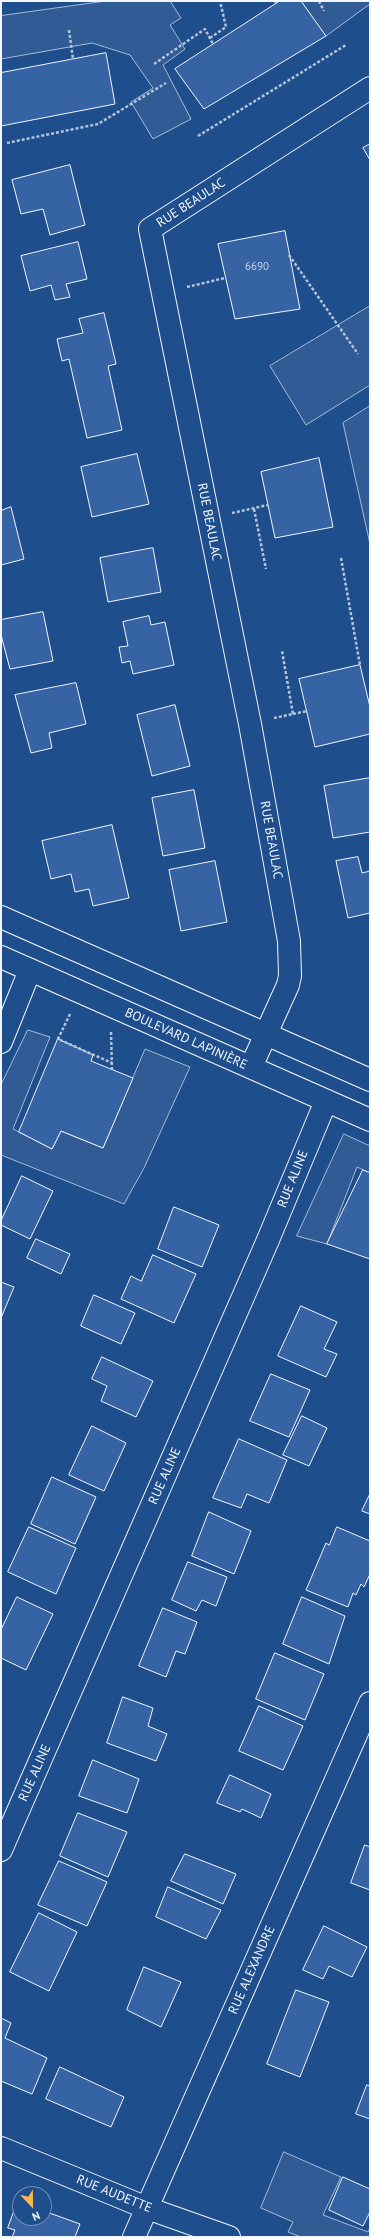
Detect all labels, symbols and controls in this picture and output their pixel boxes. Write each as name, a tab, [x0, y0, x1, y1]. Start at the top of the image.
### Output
street label: RUE BEAULAC	[154, 175, 228, 231]
house number: 6690	[245, 260, 269, 274]
street label: RUE BEAULAC	[194, 482, 224, 562]
street label: RUE BEAULAC	[256, 800, 286, 880]
street label: BOULEVARD LAPINIÈRE	[122, 1005, 250, 1073]
street label: RUE ALINE	[274, 1148, 312, 1210]
street label: RUE ALINE	[146, 1445, 184, 1507]
street label: RUE ALINE	[16, 1742, 54, 1804]
street label: RUE ALEXANDRE	[226, 1923, 278, 2017]
street label: RUE AUDETTE	[74, 2172, 154, 2216]
north arrow	[12, 2186, 52, 2226]
text: N	[30, 2208, 42, 2224]

